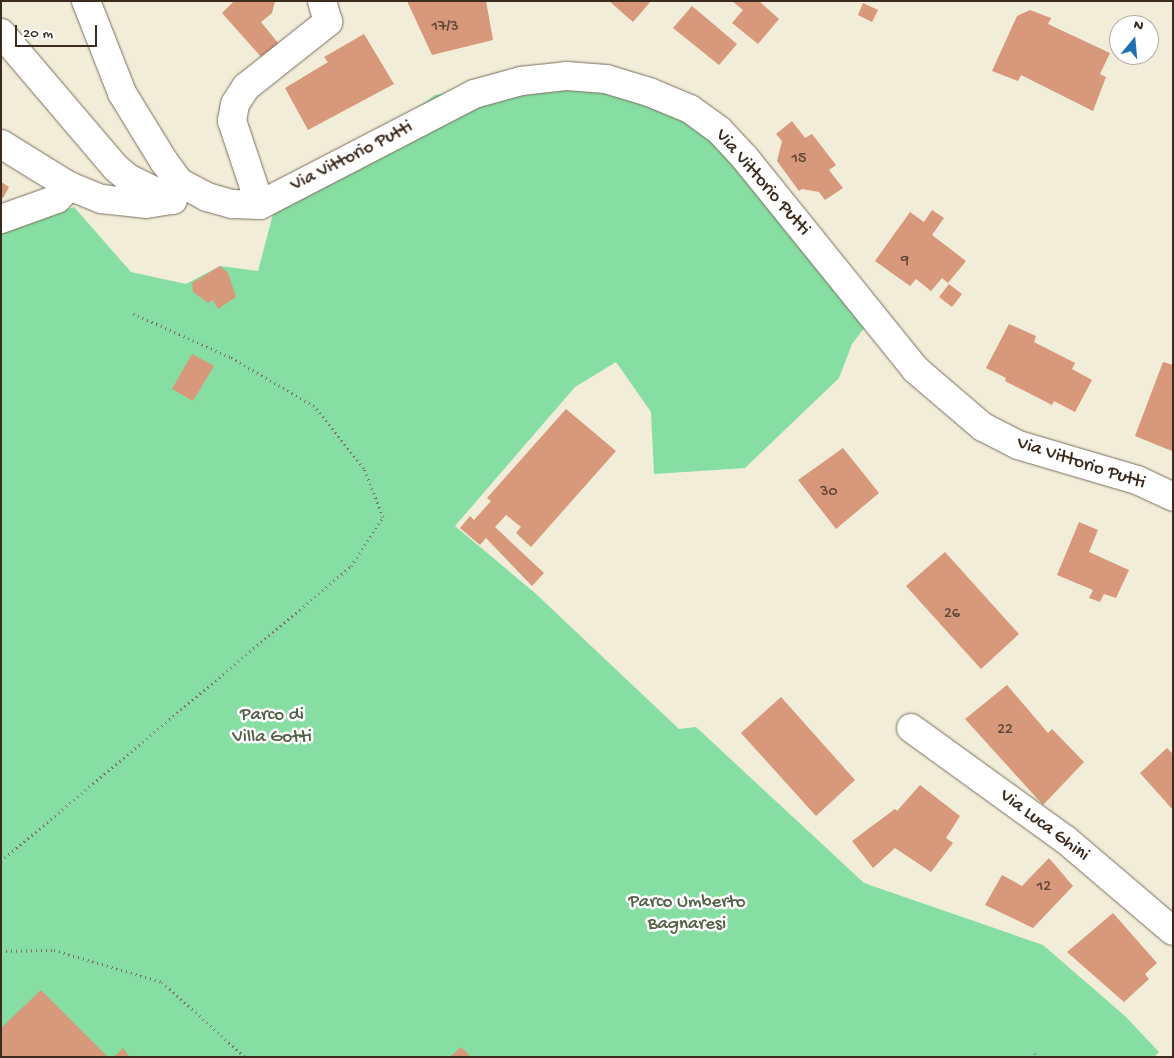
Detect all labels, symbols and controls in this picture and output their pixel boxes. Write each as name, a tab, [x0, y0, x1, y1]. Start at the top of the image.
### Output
scale bar	[18, 15, 100, 47]
north arrow	[1109, 15, 1159, 65]
text: N	[1131, 17, 1145, 36]
house number: 17/3	[432, 18, 458, 38]
text: 20 m	[23, 25, 53, 43]
street label: Via Vittorio Putti	[287, 116, 417, 198]
street label: Via Vittorio Putti	[709, 125, 815, 241]
house number: 15	[792, 150, 806, 170]
house number: 9	[901, 252, 909, 272]
street label: Via Vittorio Putti	[1014, 432, 1148, 496]
house number: 30	[820, 483, 838, 503]
house number: 26	[944, 605, 960, 625]
park label: Parco di Villa Gotti	[232, 705, 312, 749]
house number: 22	[997, 721, 1013, 741]
street label: Via Luca Ghini	[995, 785, 1093, 867]
house number: 12	[1037, 878, 1051, 898]
park label: Parco Umberto Bagnaresi	[628, 892, 746, 936]

